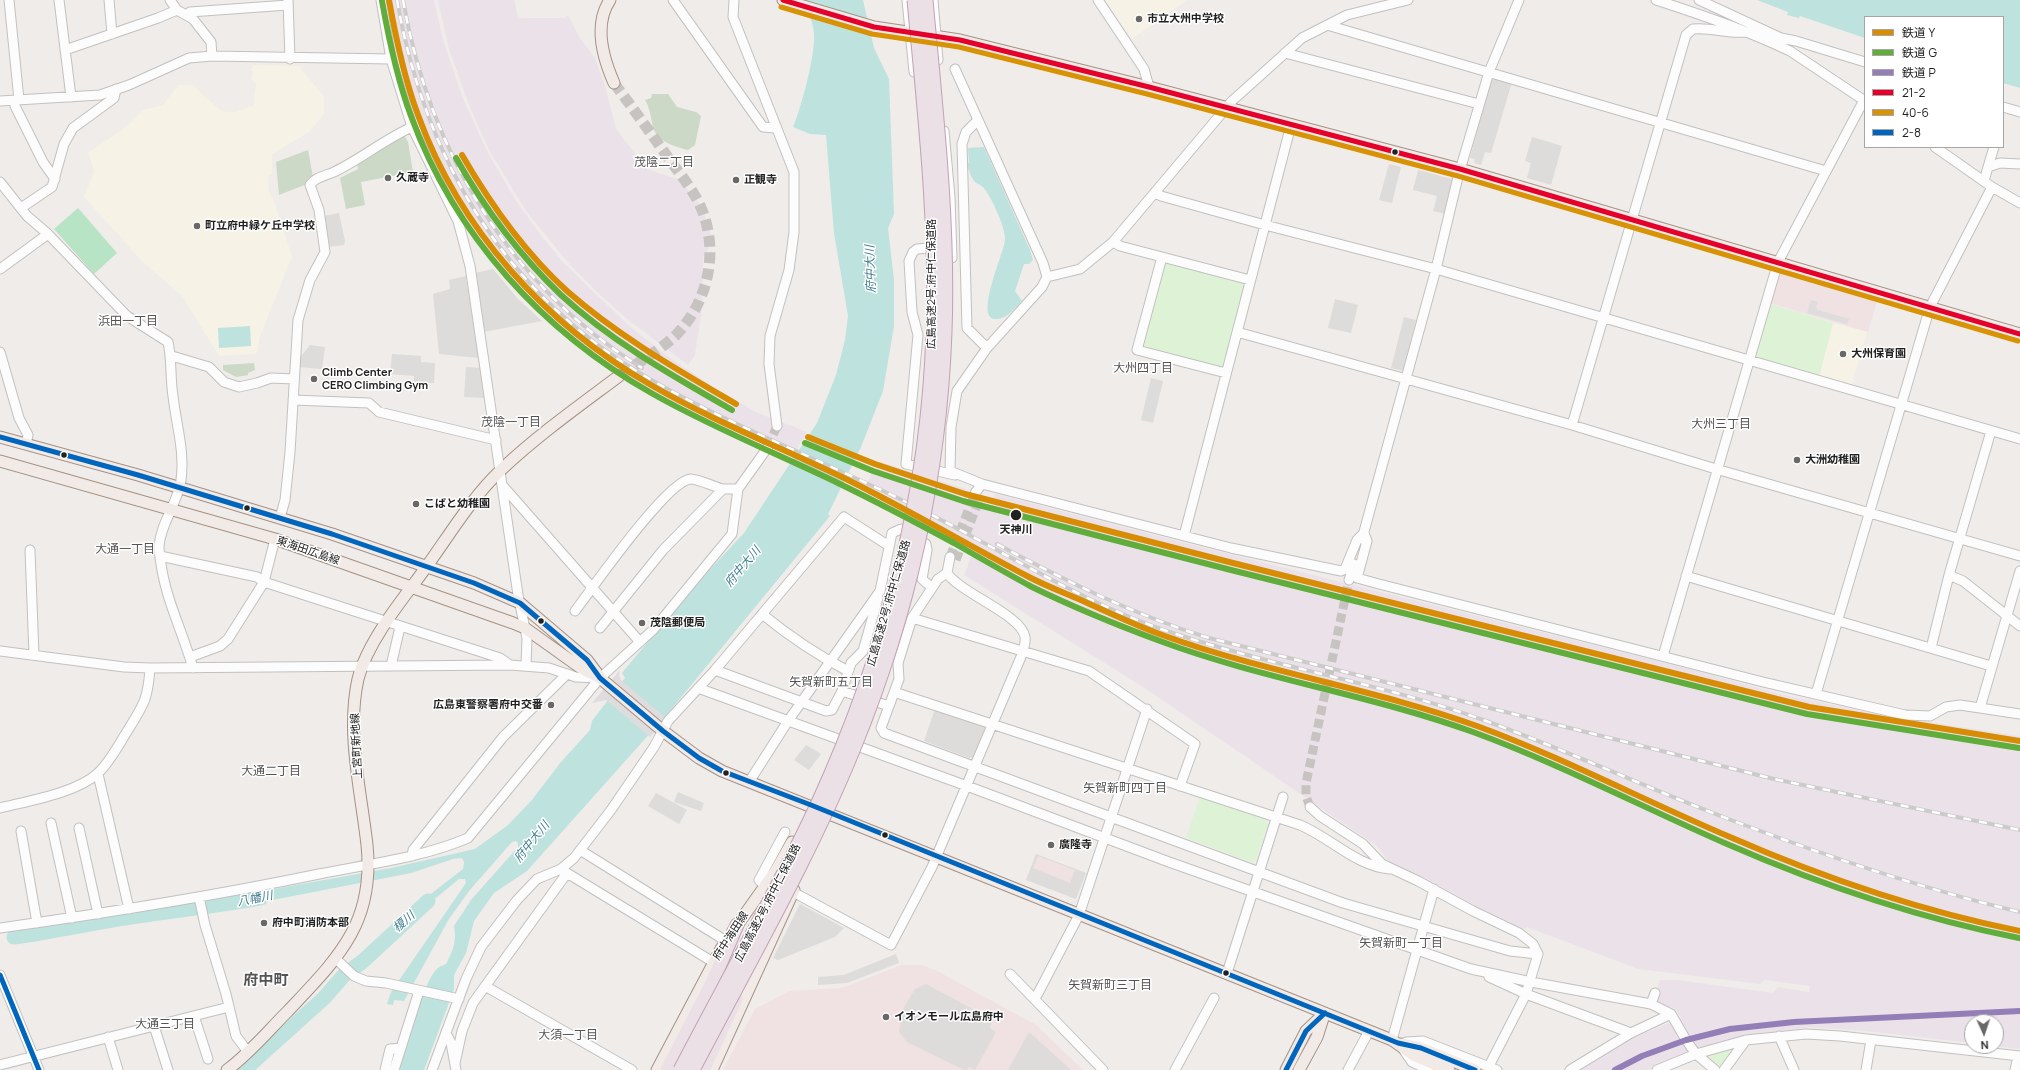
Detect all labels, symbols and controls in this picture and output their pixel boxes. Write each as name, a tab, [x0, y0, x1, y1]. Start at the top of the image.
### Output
place label: 市立大州中学校	[1147, 12, 1224, 26]
marker: 市立大州中学校	[1134, 14, 1144, 24]
legend	[1864, 16, 2004, 148]
text: 鉄道 Y	[1902, 24, 1935, 41]
text: 鉄道 G	[1902, 44, 1937, 61]
text: 鉄道 P	[1902, 64, 1936, 81]
text: 21-2	[1902, 84, 1925, 101]
text: 40-6	[1902, 104, 1929, 121]
text: 2-8	[1902, 124, 1921, 141]
unlabelled marker	[1390, 147, 1400, 157]
district label: 茂陰二丁目	[634, 156, 694, 170]
place label: 久蔵寺	[396, 171, 429, 185]
marker: 久蔵寺	[383, 173, 393, 183]
place label: 正観寺	[744, 173, 777, 187]
marker: 正観寺	[731, 175, 741, 185]
place label: 町立府中緑ケ丘中学校	[205, 219, 315, 233]
street label: 広島高速2号;府中仁保道路	[925, 219, 939, 349]
marker: 町立府中緑ケ丘中学校	[192, 221, 202, 231]
water label: 府中大川	[863, 245, 879, 293]
district label: 浜田一丁目	[98, 315, 158, 329]
place label: 大州保育園	[1851, 347, 1906, 361]
marker: 大州保育園	[1838, 349, 1848, 359]
district label: 大州四丁目	[1113, 362, 1173, 376]
place label: Climb Center CERO Climbing Gym	[322, 366, 428, 392]
marker: Climb Center CERO Climbing Gym	[309, 374, 319, 384]
district label: 茂陰一丁目	[481, 416, 541, 430]
district label: 大州三丁目	[1691, 418, 1751, 432]
unlabelled marker	[59, 450, 69, 460]
place label: 大洲幼稚園	[1805, 453, 1860, 467]
marker: 大洲幼稚園	[1792, 455, 1802, 465]
place label: こばと幼稚園	[424, 497, 490, 511]
marker: こばと幼稚園	[411, 499, 421, 509]
unlabelled marker	[242, 503, 252, 513]
marker: 天神川	[1009, 508, 1023, 522]
place label: 天神川	[1000, 523, 1032, 537]
street label: 東海田広島線	[275, 534, 341, 568]
street label: 広島高速2号;府中仁保道路	[865, 538, 913, 668]
district label: 大通一丁目	[95, 543, 155, 557]
water label: 府中大川	[722, 544, 764, 590]
unlabelled marker	[536, 616, 546, 626]
place label: 茂陰郵便局	[650, 616, 705, 630]
marker: 茂陰郵便局	[637, 618, 647, 628]
district label: 矢賀新町五丁目	[789, 676, 873, 690]
place label: 広島東警察署府中交番	[433, 698, 543, 712]
marker: 広島東警察署府中交番	[546, 700, 556, 710]
street label: 上宮町新地線	[349, 713, 365, 779]
district label: 大通二丁目	[241, 765, 301, 779]
unlabelled marker	[721, 768, 731, 778]
district label: 矢賀新町四丁目	[1083, 782, 1167, 796]
water label: 府中大川	[511, 819, 553, 865]
unlabelled marker	[880, 830, 890, 840]
place label: 廣隆寺	[1059, 838, 1092, 852]
marker: 廣隆寺	[1046, 840, 1056, 850]
street label: 広島高速2号;府中仁保道路	[732, 842, 804, 964]
water label: 八幡川	[236, 888, 274, 910]
water label: 榎川	[390, 909, 418, 935]
street label: 府中海田線	[710, 909, 752, 963]
place label: 府中町消防本部	[272, 916, 349, 930]
marker: 府中町消防本部	[259, 918, 269, 928]
district label: 矢賀新町一丁目	[1359, 937, 1443, 951]
unlabelled marker	[1221, 968, 1231, 978]
district label: 府中町	[244, 972, 288, 990]
district label: 矢賀新町三丁目	[1068, 979, 1152, 993]
place label: イオンモール広島府中	[894, 1010, 1004, 1024]
marker: イオンモール広島府中	[881, 1012, 891, 1022]
north arrow	[1964, 1014, 2004, 1054]
district label: 大通三丁目	[135, 1018, 195, 1032]
district label: 大須一丁目	[538, 1029, 598, 1043]
text: N	[1980, 1038, 1989, 1053]

